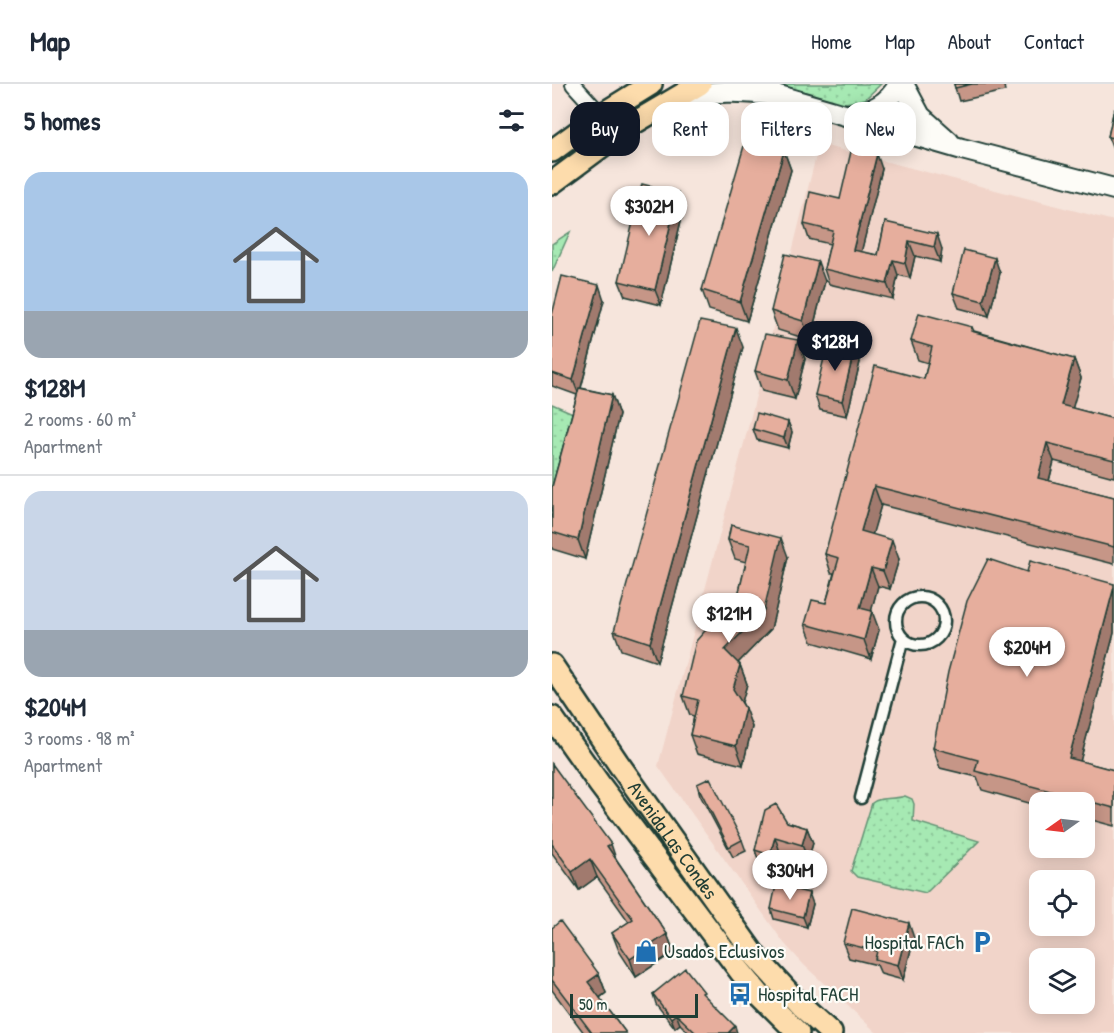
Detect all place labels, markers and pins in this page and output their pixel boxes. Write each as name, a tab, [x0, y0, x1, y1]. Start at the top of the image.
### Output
pin: $302M	[607, 186, 691, 237]
pin: $128M	[793, 321, 877, 372]
pin: $121M	[687, 593, 771, 644]
pin: $204M	[985, 627, 1069, 678]
pin: $304M	[748, 850, 832, 901]
place label: Hospital FACh	[865, 928, 964, 955]
parking icon: Hospital FACh	[969, 929, 995, 955]
place label: Usados Eclusivos	[664, 937, 785, 964]
shop icon: Usados Eclusivos	[633, 938, 659, 964]
place label: Hospital FACH	[758, 980, 858, 1007]
bus stop icon: Hospital FACH	[727, 981, 753, 1007]

